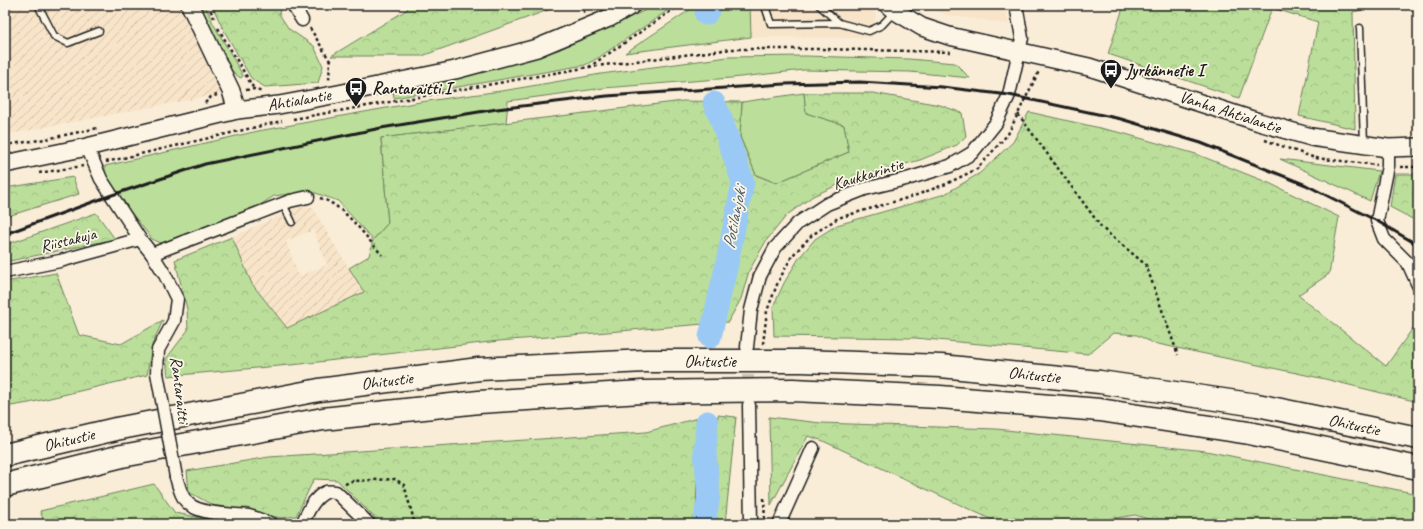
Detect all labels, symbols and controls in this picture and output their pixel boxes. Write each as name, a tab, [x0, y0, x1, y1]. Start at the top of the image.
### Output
bus stop icon: Jyrkännetie I	[1098, 57, 1124, 90]
place label: Jyrkännetie I	[1125, 60, 1208, 81]
bus stop icon: Rantaraitti I	[343, 75, 369, 108]
place label: Rantaraitti I	[372, 78, 455, 99]
street label: Ahtialantie	[266, 84, 334, 116]
street label: Vanha Ahtialantie	[1177, 86, 1285, 139]
street label: Kaukkarintie	[830, 153, 907, 195]
water label: Potilanjoki	[717, 181, 752, 251]
street label: Riistakuja	[38, 223, 99, 257]
street label: Ohitustie	[684, 351, 737, 372]
street label: Rantaraitti	[165, 355, 195, 426]
street label: Ohitustie	[1007, 362, 1062, 388]
street label: Ohitustie	[360, 367, 415, 395]
street label: Ohitustie	[1327, 409, 1383, 441]
street label: Ohitustie	[41, 423, 98, 456]

